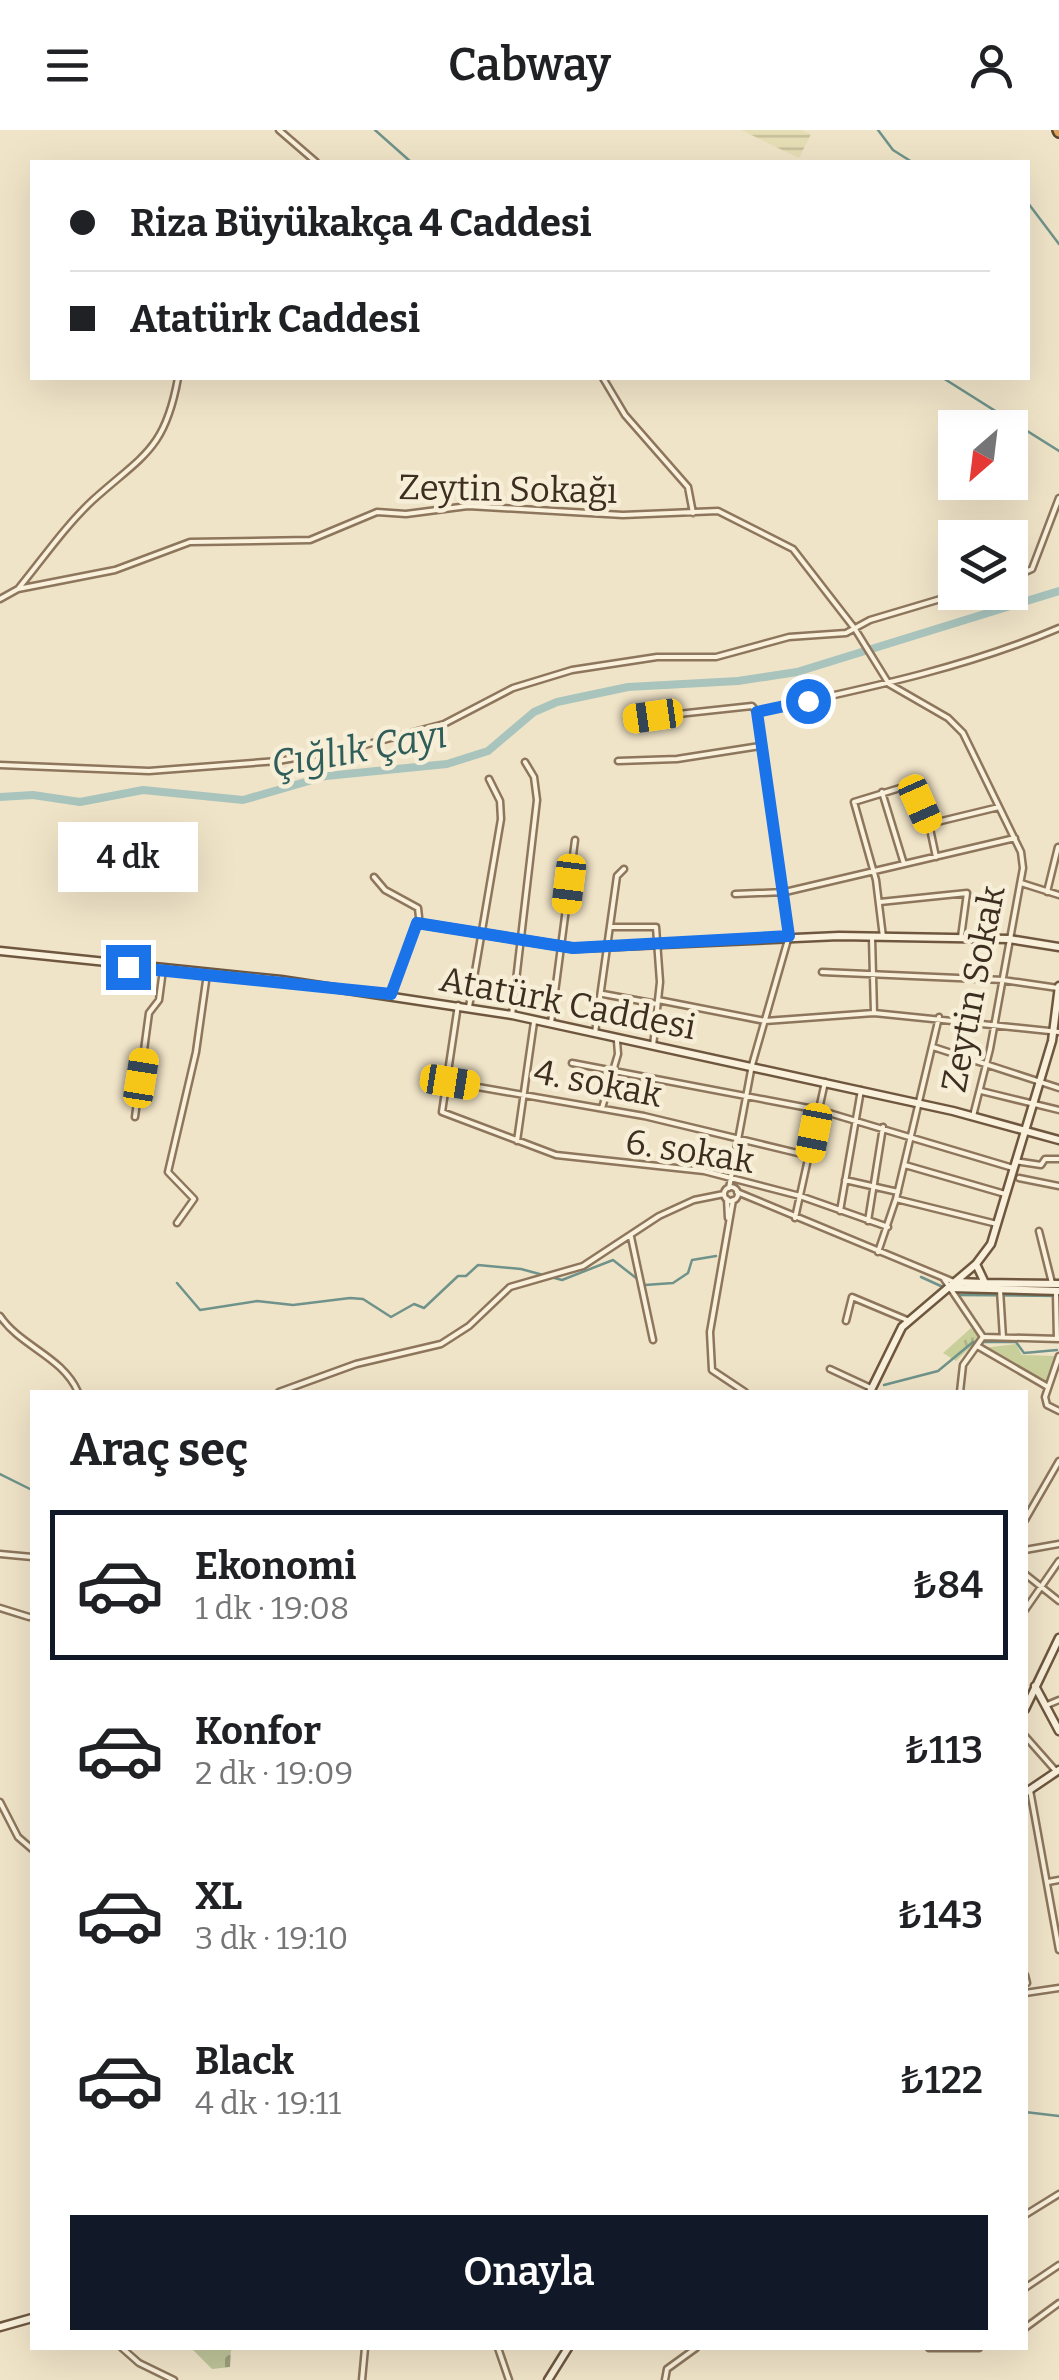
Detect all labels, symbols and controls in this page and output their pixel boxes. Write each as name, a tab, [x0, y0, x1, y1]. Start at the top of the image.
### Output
icon: menu	[40, 38, 95, 93]
text: Cabway	[448, 38, 611, 92]
icon: person	[964, 38, 1019, 93]
text: Riza Büyükakça 4 Caddesi	[130, 200, 592, 246]
text: Atatürk Caddesi	[130, 296, 420, 342]
north arrow	[938, 410, 1028, 500]
map controls	[938, 410, 1028, 610]
street label: Zeytin Sokağı	[398, 466, 618, 512]
button: layers	[938, 520, 1028, 610]
route start	[786, 679, 831, 724]
car	[621, 697, 685, 735]
water label: Çığlık Çayı	[268, 711, 450, 787]
car	[894, 770, 946, 838]
callout: 4 dk	[58, 822, 198, 892]
text: 4 dk	[96, 838, 160, 876]
car	[550, 852, 588, 916]
street label: Zeytin Sokak	[932, 882, 1014, 1096]
route end	[106, 945, 151, 990]
street label: Atatürk Caddesi	[436, 958, 700, 1048]
car	[121, 1046, 161, 1110]
street label: 4. sokak	[530, 1050, 666, 1116]
car	[418, 1062, 482, 1102]
car	[794, 1101, 834, 1165]
street label: 6. sokak	[623, 1120, 757, 1182]
text: Araç seç	[70, 1423, 248, 1477]
icon: car	[75, 1540, 165, 1630]
text: Ekonomi	[195, 1543, 356, 1589]
text: ₺84	[912, 1562, 983, 1608]
text: 1 dk · 19:08	[195, 1589, 349, 1627]
icon: car	[75, 1705, 165, 1795]
text: Konfor	[195, 1708, 321, 1754]
text: ₺113	[903, 1727, 983, 1773]
text: 2 dk · 19:09	[195, 1754, 353, 1792]
icon: car	[75, 1870, 165, 1960]
text: XL	[195, 1873, 242, 1919]
text: ₺143	[897, 1892, 983, 1938]
text: 3 dk · 19:10	[195, 1919, 348, 1957]
icon: car	[75, 2035, 165, 2125]
text: Black	[195, 2038, 294, 2084]
text: ₺122	[899, 2057, 983, 2103]
text: 4 dk · 19:11	[195, 2084, 341, 2122]
button: Onayla	[70, 2215, 988, 2330]

